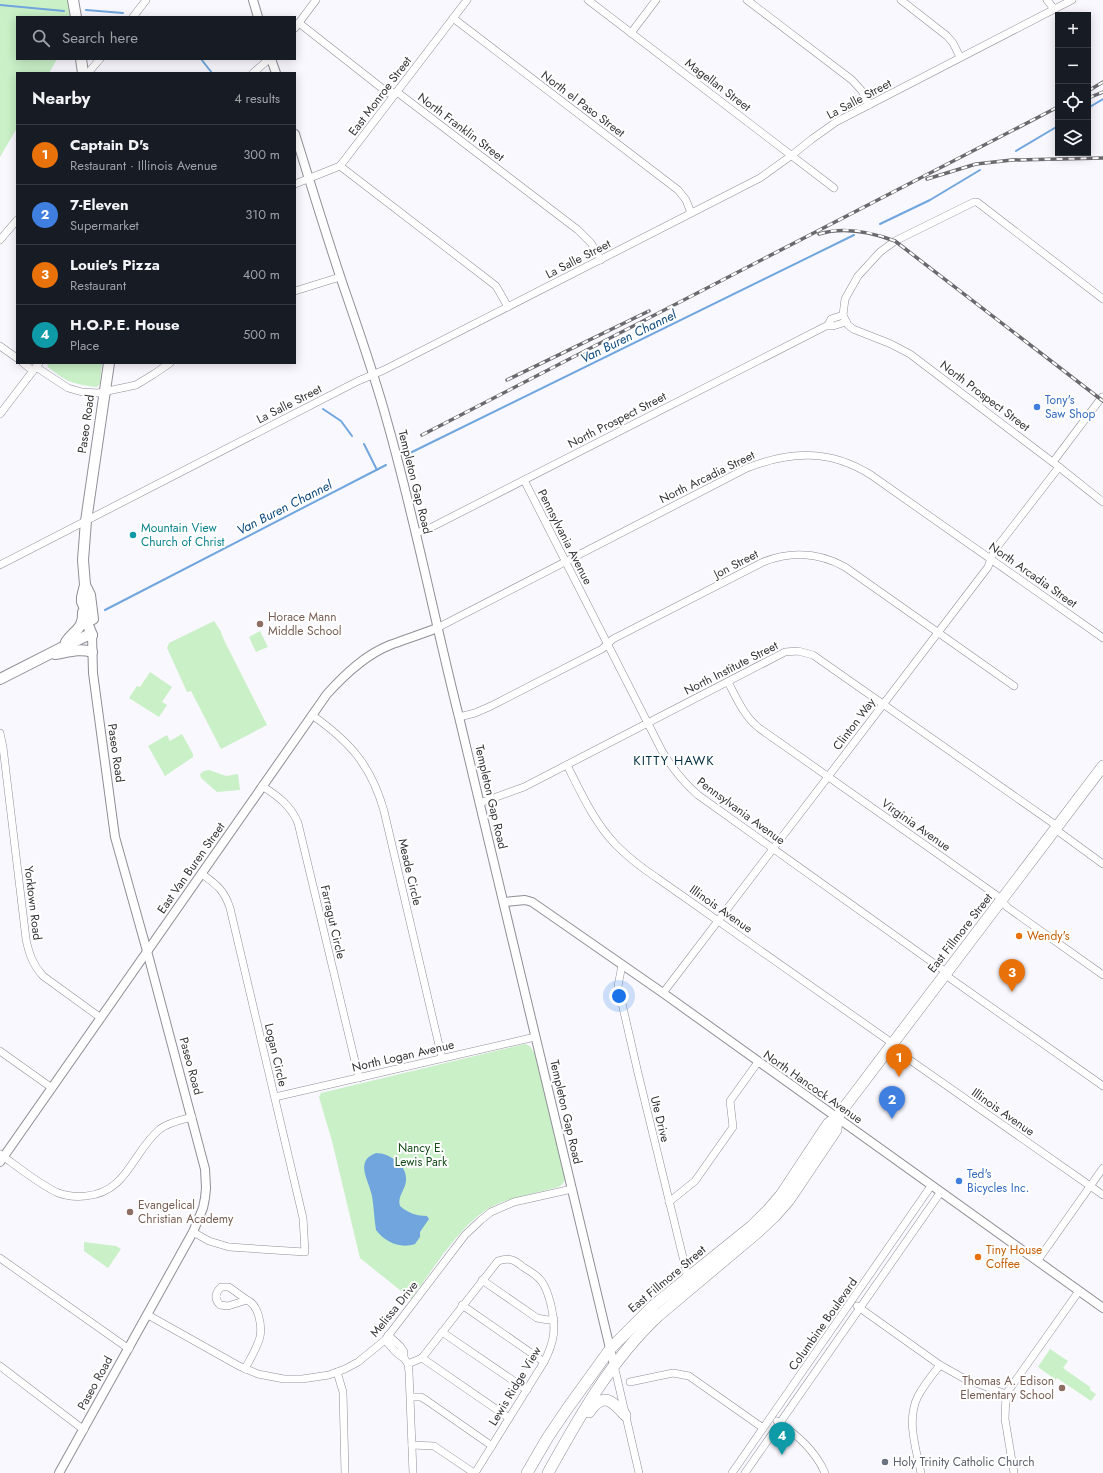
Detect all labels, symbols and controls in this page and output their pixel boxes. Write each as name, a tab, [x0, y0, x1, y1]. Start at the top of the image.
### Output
map controls	[1055, 12, 1091, 156]
button: +	[1055, 12, 1091, 48]
search box	[16, 16, 296, 60]
icon: search	[30, 27, 52, 49]
text: Search here	[62, 27, 138, 49]
button: −	[1055, 48, 1091, 84]
street label: East Monroe Street	[344, 52, 416, 139]
street label: Magellan Street	[681, 54, 755, 116]
street label: North el Paso Street	[537, 66, 629, 142]
street label: La Salle Street	[823, 74, 895, 124]
button: locate	[1055, 84, 1091, 120]
text: Nearby	[32, 86, 90, 110]
street label: North Franklin Street	[414, 88, 508, 166]
text: 4 results	[234, 89, 280, 108]
button: layers	[1055, 120, 1091, 156]
text: Captain D's	[70, 134, 149, 156]
text: 1	[42, 145, 48, 164]
text: 300 m	[243, 145, 280, 164]
text: Restaurant · Illinois Avenue	[70, 156, 217, 175]
text: 7-Eleven	[70, 194, 129, 216]
text: 2	[41, 205, 49, 224]
text: 310 m	[245, 205, 280, 224]
text: Supermarket	[70, 216, 139, 235]
street label: La Salle Street	[542, 235, 614, 283]
text: Louie's Pizza	[70, 254, 160, 276]
text: 3	[41, 265, 49, 284]
text: 400 m	[243, 265, 280, 284]
text: Restaurant	[70, 276, 126, 295]
water label: Van Buren Channel	[577, 304, 680, 368]
text: H.O.P.E. House	[70, 314, 180, 336]
text: 4	[40, 325, 50, 344]
text: 500 m	[243, 325, 280, 344]
text: Place	[70, 336, 99, 355]
street label: North Prospect Street	[936, 356, 1034, 436]
street label: La Salle Street	[253, 380, 325, 428]
street label: North Prospect Street	[565, 387, 669, 453]
place label: Tony's Saw Shop	[1045, 391, 1095, 423]
street label: Paseo Road	[73, 394, 99, 454]
marker: Tony's Saw Shop	[1032, 402, 1042, 412]
street label: Templeton Gap Road	[393, 428, 437, 536]
street label: North Arcadia Street	[656, 446, 758, 508]
water label: Van Buren Channel	[233, 475, 336, 540]
street label: Pennsylvania Avenue	[533, 486, 597, 588]
place label: Mountain View Church of Christ	[141, 519, 225, 551]
marker: Mountain View Church of Christ	[128, 530, 138, 540]
street label: North Arcadia Street	[985, 538, 1081, 612]
street label: Jon Street	[709, 545, 762, 584]
place label: Horace Mann Middle School	[268, 608, 342, 640]
marker: Horace Mann Middle School	[255, 619, 265, 629]
street label: North Institute Street	[681, 636, 781, 699]
street label: Clinton Way	[828, 693, 880, 754]
street label: Paseo Road	[103, 723, 129, 783]
street label: Templeton Gap Road	[470, 743, 512, 851]
district label: KITTY HAWK	[633, 751, 715, 770]
street label: Pennsylvania Avenue	[693, 773, 789, 849]
street label: Virginia Avenue	[878, 794, 954, 856]
street label: East Van Buren Street	[153, 819, 229, 917]
street label: Meade Circle	[394, 837, 426, 907]
street label: Yorktown Road	[20, 865, 46, 941]
street label: Illinois Avenue	[686, 881, 756, 937]
street label: Farragut Circle	[316, 883, 350, 961]
street label: East Fillmore Street	[923, 889, 997, 977]
place label: Wendy's	[1027, 927, 1070, 945]
marker: Wendy's	[1014, 931, 1024, 941]
pin: 3	[999, 959, 1025, 992]
your location	[609, 986, 629, 1006]
street label: Logan Circle	[260, 1022, 292, 1088]
street label: Paseo Road	[175, 1035, 207, 1097]
street label: North Logan Avenue	[350, 1035, 456, 1077]
pin: 1	[886, 1044, 912, 1077]
street label: North Hancock Avenue	[760, 1046, 866, 1128]
street label: Templeton Gap Road	[545, 1058, 587, 1166]
street label: Illinois Avenue	[968, 1084, 1038, 1140]
pin: 2	[879, 1086, 905, 1119]
street label: Ute Drive	[646, 1094, 674, 1144]
park label: Nancy E. Lewis Park	[395, 1139, 448, 1171]
place label: Ted's Bicycles Inc.	[967, 1165, 1029, 1197]
marker: Ted's Bicycles Inc.	[954, 1176, 964, 1186]
place label: Evangelical Christian Academy	[138, 1196, 234, 1228]
marker: Evangelical Christian Academy	[125, 1207, 135, 1217]
street label: East Fillmore Street	[624, 1241, 710, 1317]
place label: Tiny House Coffee	[986, 1241, 1042, 1273]
marker: Tiny House Coffee	[973, 1252, 983, 1262]
street label: Columbine Boulevard	[784, 1274, 862, 1374]
street label: Melissa Drive	[366, 1277, 422, 1341]
street label: Lewis Ridge View	[484, 1342, 546, 1429]
street label: Paseo Road	[73, 1353, 117, 1413]
place label: Thomas A. Edison Elementary School	[960, 1372, 1054, 1404]
marker: Thomas A. Edison Elementary School	[1057, 1383, 1067, 1393]
pin: 4	[769, 1422, 795, 1455]
place label: Holy Trinity Catholic Church	[893, 1453, 1035, 1471]
marker: Holy Trinity Catholic Church	[880, 1457, 890, 1467]

